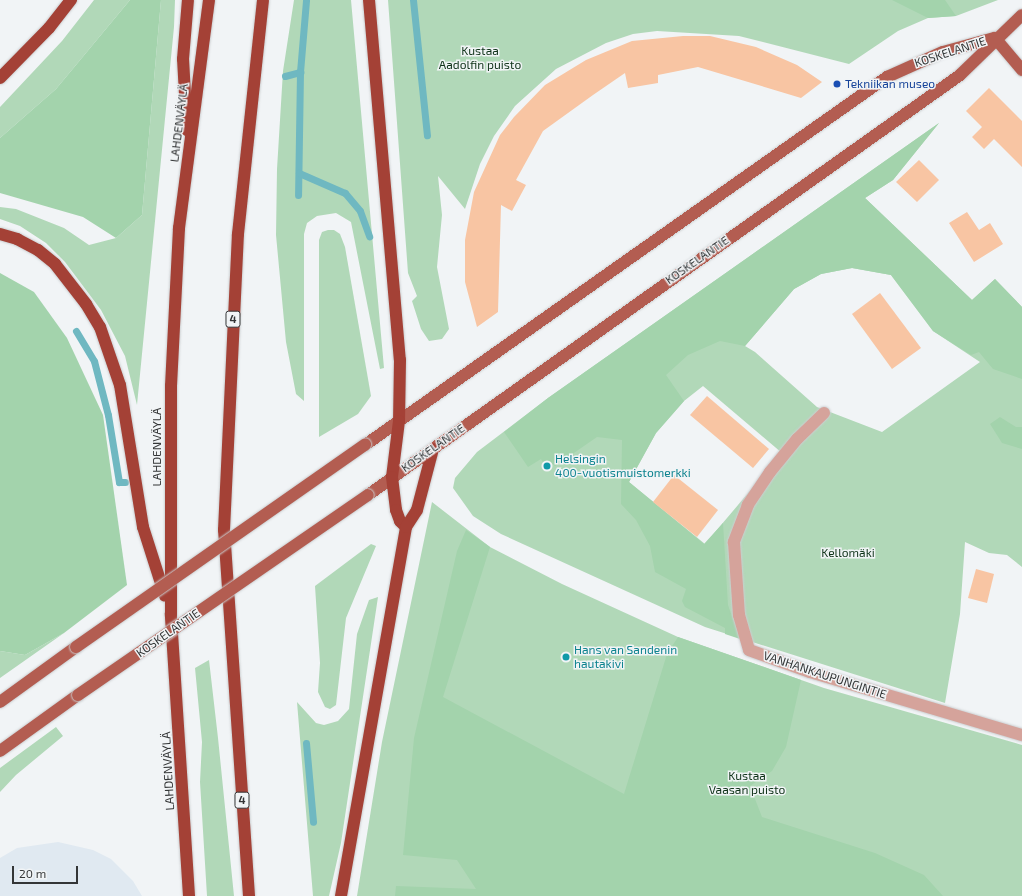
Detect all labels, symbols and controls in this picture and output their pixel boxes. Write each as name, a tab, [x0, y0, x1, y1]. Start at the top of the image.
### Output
street label: KOSKELANTIE	[912, 34, 988, 70]
park label: Kustaa Aadolfin puisto	[439, 44, 521, 72]
place label: Tekniikan museo	[845, 77, 935, 91]
marker: Tekniikan museo	[832, 79, 842, 89]
street label: LAHDENVÄYLÄ	[167, 83, 191, 163]
street label: KOSKELANTIE	[662, 233, 732, 287]
road number: 4	[225, 310, 241, 328]
street label: LAHDENVÄYLÄ	[150, 408, 164, 486]
street label: KOSKELANTIE	[398, 421, 468, 475]
place label: Helsingin 400-vuotismuistomerkki	[555, 452, 691, 480]
marker: Helsingin 400-vuotismuistomerkki	[542, 461, 552, 471]
park label: Kellomäki	[821, 546, 875, 560]
street label: KOSKELANTIE	[133, 606, 203, 660]
place label: Hans van Sandenin hautakivi	[574, 643, 677, 671]
street label: VANHANKAUPUNGINTIE	[762, 648, 888, 702]
marker: Hans van Sandenin hautakivi	[561, 652, 571, 662]
street label: LAHDENVÄYLÄ	[159, 731, 177, 811]
park label: Kustaa Vaasan puisto	[709, 769, 785, 797]
road number: 4	[234, 791, 250, 809]
scale bar	[14, 858, 80, 884]
text: 20 m	[19, 866, 46, 880]

